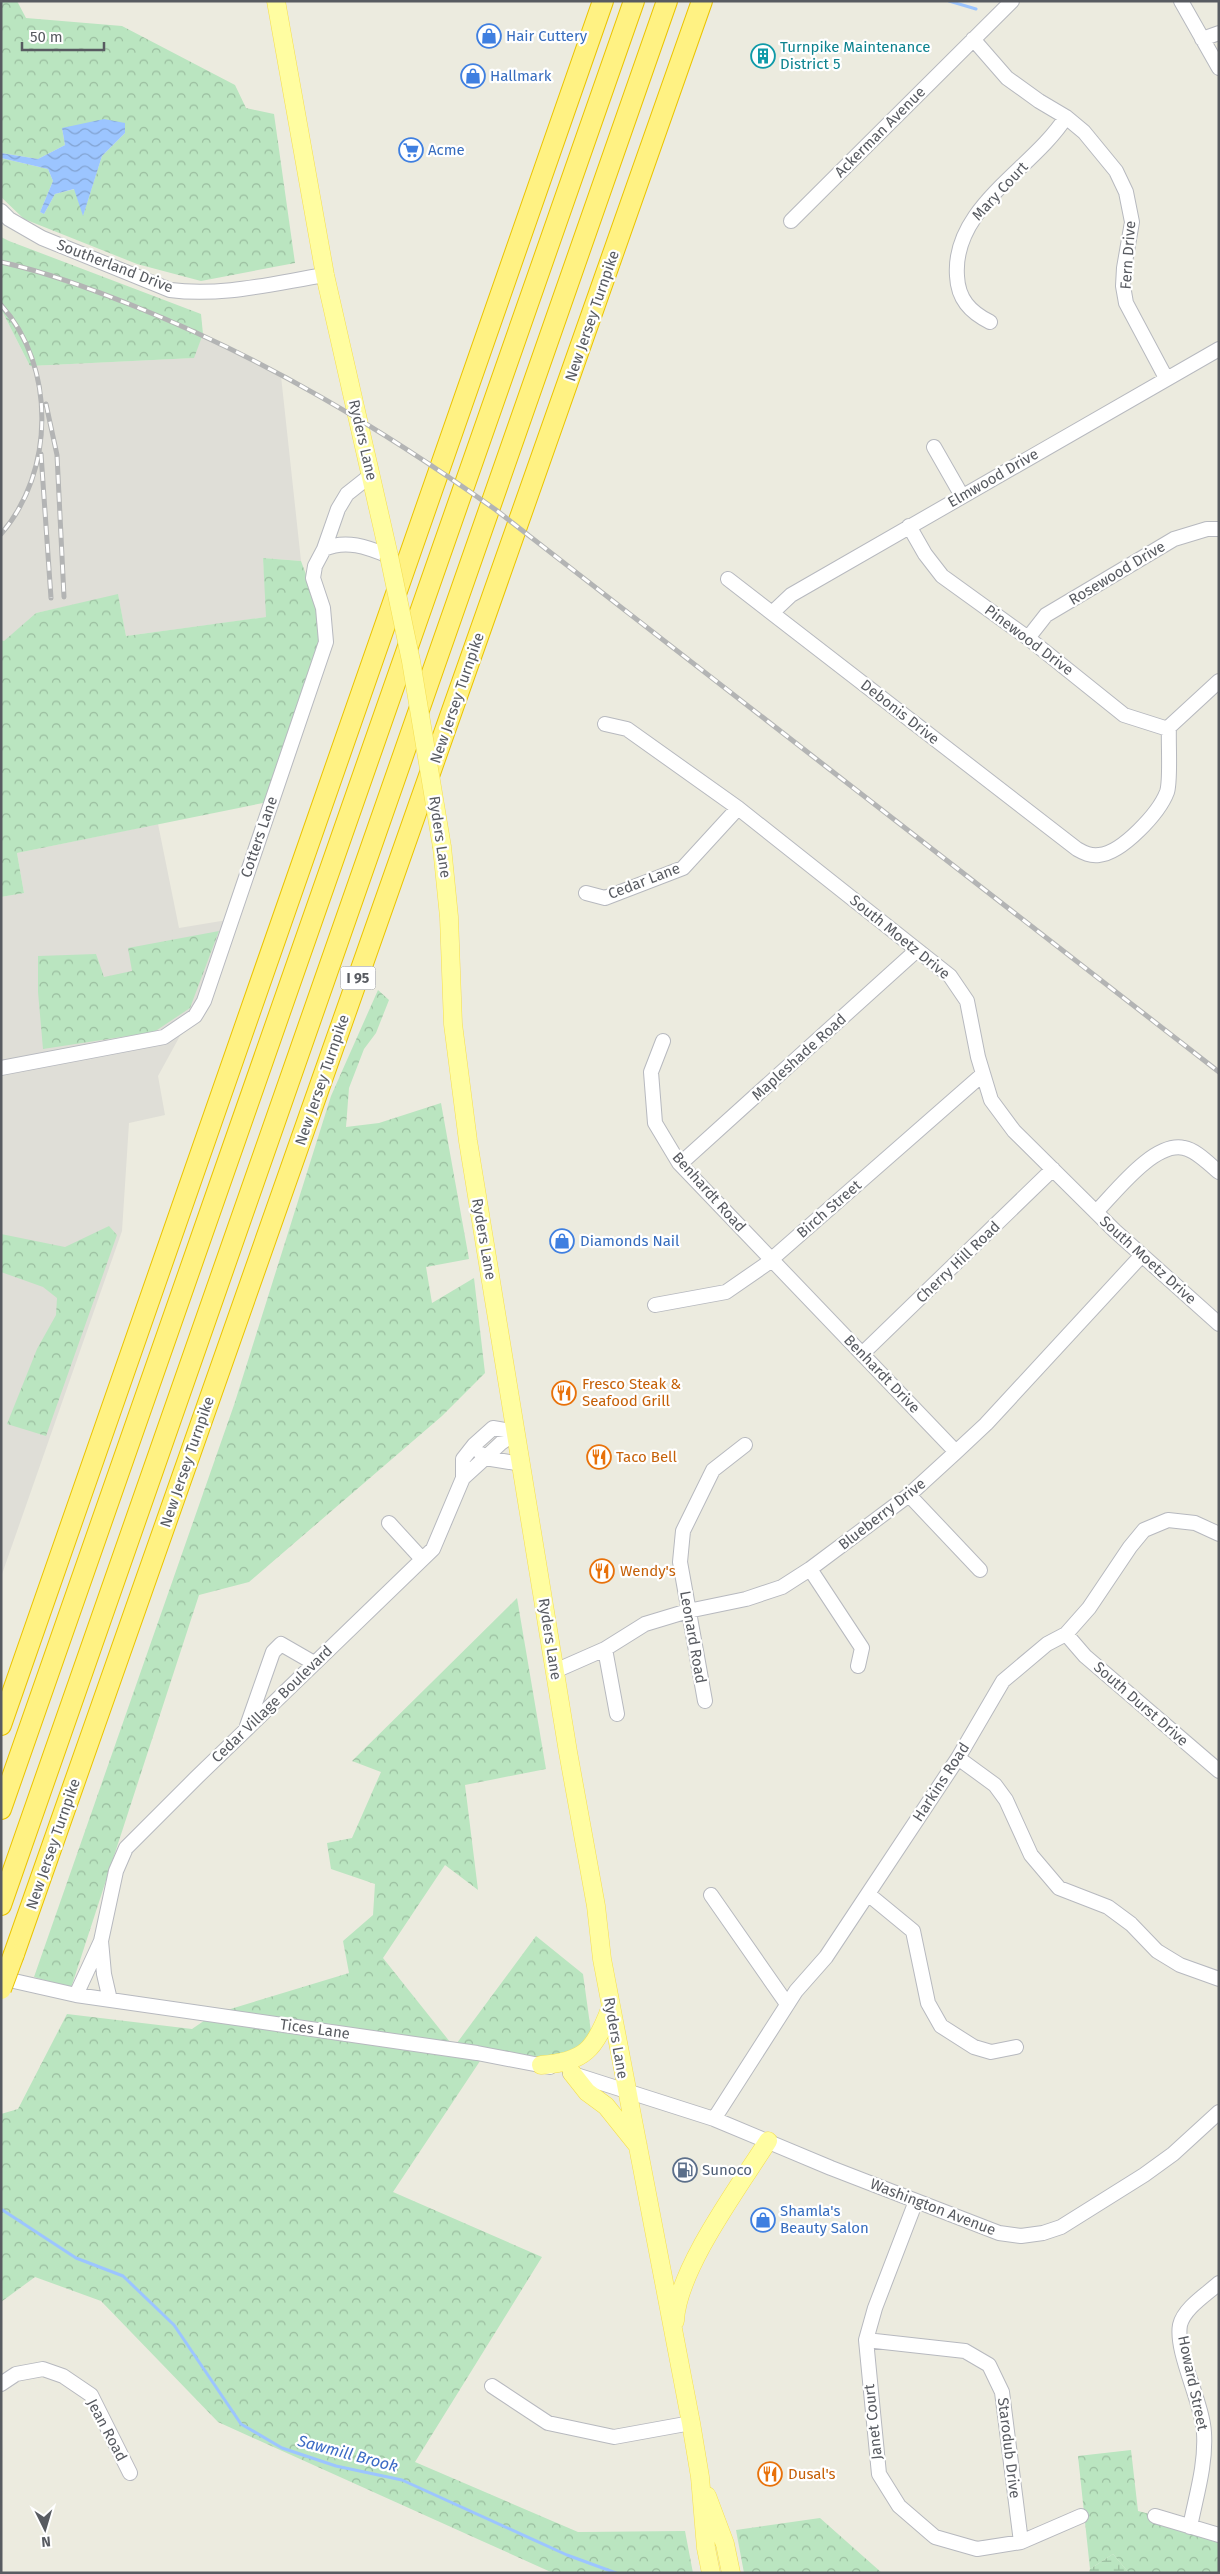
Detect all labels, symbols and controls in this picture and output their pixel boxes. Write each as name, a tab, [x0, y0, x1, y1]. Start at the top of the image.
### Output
scale bar	[22, 20, 105, 52]
shop icon: Hair Cuttery	[476, 23, 502, 49]
place label: Hair Cuttery	[506, 27, 588, 45]
text: 50 m	[30, 28, 63, 46]
place label: Turnpike Maintenance District 5	[780, 38, 930, 73]
building icon: Turnpike Maintenance District 5	[750, 43, 776, 69]
shop icon: Hallmark	[460, 63, 486, 89]
place label: Hallmark	[490, 67, 552, 85]
street label: Ackerman Avenue	[831, 83, 929, 181]
supermarket icon: Acme	[398, 137, 424, 163]
place label: Acme	[428, 141, 465, 159]
street label: Mary Court	[968, 157, 1032, 224]
street label: Fern Drive	[1117, 220, 1139, 290]
street label: Southerland Drive	[54, 236, 176, 296]
street label: New Jersey Turnpike	[561, 248, 623, 384]
street label: Ryders Lane	[345, 398, 381, 482]
street label: Elmwood Drive	[945, 445, 1041, 511]
street label: Rosewood Drive	[1066, 537, 1168, 609]
street label: Pinewood Drive	[981, 601, 1077, 679]
street label: New Jersey Turnpike	[426, 630, 488, 766]
street label: Debonis Drive	[857, 676, 943, 748]
street label: Cotters Lane	[237, 794, 281, 880]
street label: Ryders Lane	[425, 795, 455, 879]
street label: Cedar Lane	[605, 859, 683, 903]
street label: South Moetz Drive	[846, 891, 954, 983]
road number: I 95	[340, 966, 376, 990]
street label: Mapleshade Road	[748, 1010, 850, 1104]
street label: New Jersey Turnpike	[291, 1012, 353, 1148]
street label: Benhardt Road	[668, 1148, 750, 1236]
street label: Birch Street	[793, 1176, 865, 1242]
street label: Ryders Lane	[468, 1197, 500, 1281]
street label: South Moetz Drive	[1096, 1212, 1200, 1308]
street label: Cherry Hill Road	[912, 1217, 1004, 1307]
shop icon: Diamonds Nail	[549, 1228, 575, 1254]
place label: Diamonds Nail	[580, 1232, 680, 1250]
street label: Benhardt Drive	[840, 1331, 924, 1417]
place label: Fresco Steak & Seafood Grill	[582, 1375, 681, 1410]
restaurant icon: Fresco Steak & Seafood Grill	[551, 1380, 577, 1406]
street label: New Jersey Turnpike	[156, 1394, 218, 1530]
restaurant icon: Taco Bell	[586, 1444, 612, 1470]
place label: Taco Bell	[616, 1448, 677, 1466]
street label: Blueberry Drive	[835, 1474, 929, 1554]
restaurant icon: Wendy's	[589, 1558, 615, 1584]
place label: Wendy's	[620, 1562, 676, 1580]
street label: Leonard Road	[676, 1589, 710, 1685]
street label: Ryders Lane	[535, 1597, 565, 1681]
street label: Cedar Village Boulevard	[208, 1642, 336, 1766]
street label: South Durst Drive	[1090, 1658, 1192, 1750]
street label: Harkins Road	[909, 1739, 973, 1825]
street label: New Jersey Turnpike	[22, 1776, 84, 1912]
street label: Ryders Lane	[600, 1996, 632, 2080]
street label: Tices Lane	[279, 2015, 351, 2043]
fuel station icon: Sunoco	[672, 2157, 698, 2183]
place label: Sunoco	[702, 2161, 752, 2179]
street label: Washington Avenue	[868, 2175, 998, 2239]
place label: Shamla's Beauty Salon	[780, 2202, 869, 2237]
shop icon: Shamla's Beauty Salon	[750, 2207, 776, 2233]
street label: Howard Street	[1174, 2334, 1212, 2433]
street label: Janet Court	[860, 2383, 886, 2461]
street label: Jean Road	[83, 2396, 131, 2464]
street label: Starodub Drive	[994, 2397, 1024, 2499]
water label: Sawmill Brook	[295, 2431, 400, 2476]
restaurant icon: Dusal's	[757, 2461, 783, 2487]
place label: Dusal's	[788, 2465, 836, 2483]
north arrow	[20, 2504, 70, 2554]
text: N	[41, 2533, 51, 2550]

